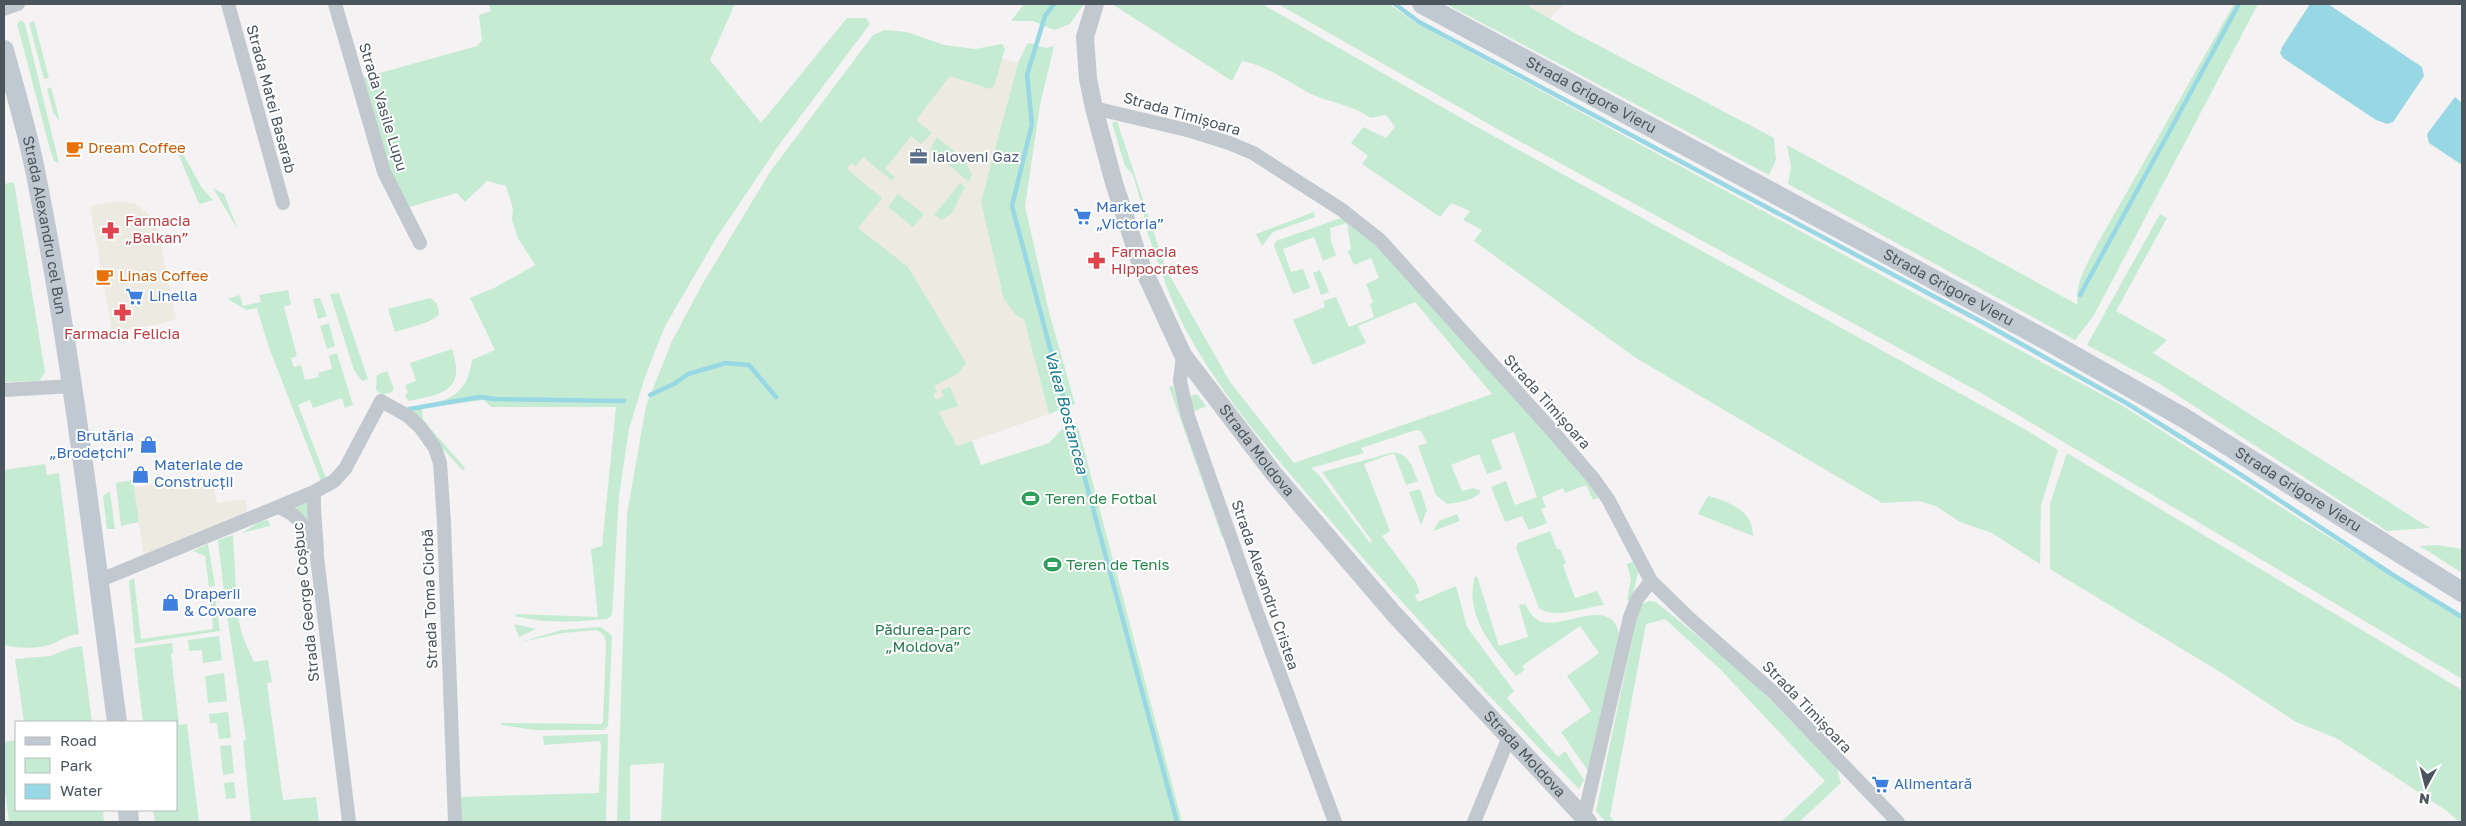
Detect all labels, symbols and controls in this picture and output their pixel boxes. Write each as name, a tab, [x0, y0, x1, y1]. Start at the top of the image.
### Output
street label: Strada Matei Basarab	[243, 23, 300, 175]
street label: Strada Vasile Lupu	[356, 40, 412, 173]
street label: Strada Grigore Vieru	[1523, 52, 1660, 137]
street label: Strada Timișoara	[1122, 88, 1243, 138]
street label: Strada Alexandru cel Bun	[20, 134, 71, 316]
cafe icon: Dream Coffee	[64, 138, 84, 158]
place label: Dream Coffee	[88, 138, 186, 156]
office icon: Ialoveni Gaz	[908, 147, 928, 167]
place label: Ialoveni Gaz	[932, 147, 1019, 165]
place label: Market „Victoria”	[1096, 197, 1164, 232]
supermarket icon: Market „Victoria”	[1072, 206, 1092, 226]
place label: Farmacia „Balkan”	[125, 211, 190, 246]
pharmacy icon: Farmacia „Balkan”	[101, 220, 121, 240]
place label: Farmacia Hippocrates	[1111, 242, 1199, 277]
street label: Strada Grigore Vieru	[1881, 244, 2017, 329]
pharmacy icon: Farmacia Hippocrates	[1087, 251, 1107, 271]
cafe icon: Linas Coffee	[95, 266, 115, 286]
place label: Linas Coffee	[119, 266, 209, 284]
supermarket icon: Linella	[125, 286, 145, 306]
place label: Linella	[149, 286, 198, 304]
pharmacy icon: Farmacia Felicia	[112, 303, 132, 323]
place label: Farmacia Felicia	[64, 324, 180, 342]
water label: Valea Bostancea	[1041, 348, 1093, 477]
street label: Strada Timișoara	[1501, 350, 1595, 452]
street label: Strada Moldova	[1216, 400, 1299, 499]
place label: Brutăria „Brodețchi”	[49, 426, 134, 461]
shop icon: Brutăria „Brodețchi”	[138, 435, 158, 455]
street label: Strada Grigore Vieru	[2232, 442, 2365, 535]
place label: Materiale de Construcții	[154, 455, 244, 490]
shop icon: Materiale de Construcții	[130, 464, 150, 484]
sports icon: Teren de Fotbal	[1021, 489, 1041, 509]
place label: Teren de Fotbal	[1045, 489, 1157, 507]
street label: Strada Alexandru Cristea	[1228, 497, 1304, 672]
street label: Strada George Coșbuc	[288, 522, 322, 683]
street label: Strada Toma Ciorbă	[418, 529, 440, 669]
sports icon: Teren de Tenis	[1042, 555, 1062, 575]
place label: Teren de Tenis	[1066, 555, 1170, 573]
place label: Draperii & Covoare	[184, 584, 257, 619]
shop icon: Draperii & Covoare	[160, 593, 180, 613]
park label: Pădurea-parc „Moldova”	[875, 620, 971, 655]
street label: Strada Timișoara	[1759, 656, 1856, 756]
street label: Strada Moldova	[1480, 706, 1570, 800]
legend	[15, 721, 178, 811]
text: Road	[60, 731, 97, 749]
text: Park	[60, 756, 93, 774]
north arrow	[2401, 761, 2451, 811]
supermarket icon: Alimentară	[1870, 774, 1890, 794]
place label: Alimentară	[1894, 774, 1972, 792]
text: Water	[60, 781, 103, 799]
text: N	[2418, 790, 2431, 808]

